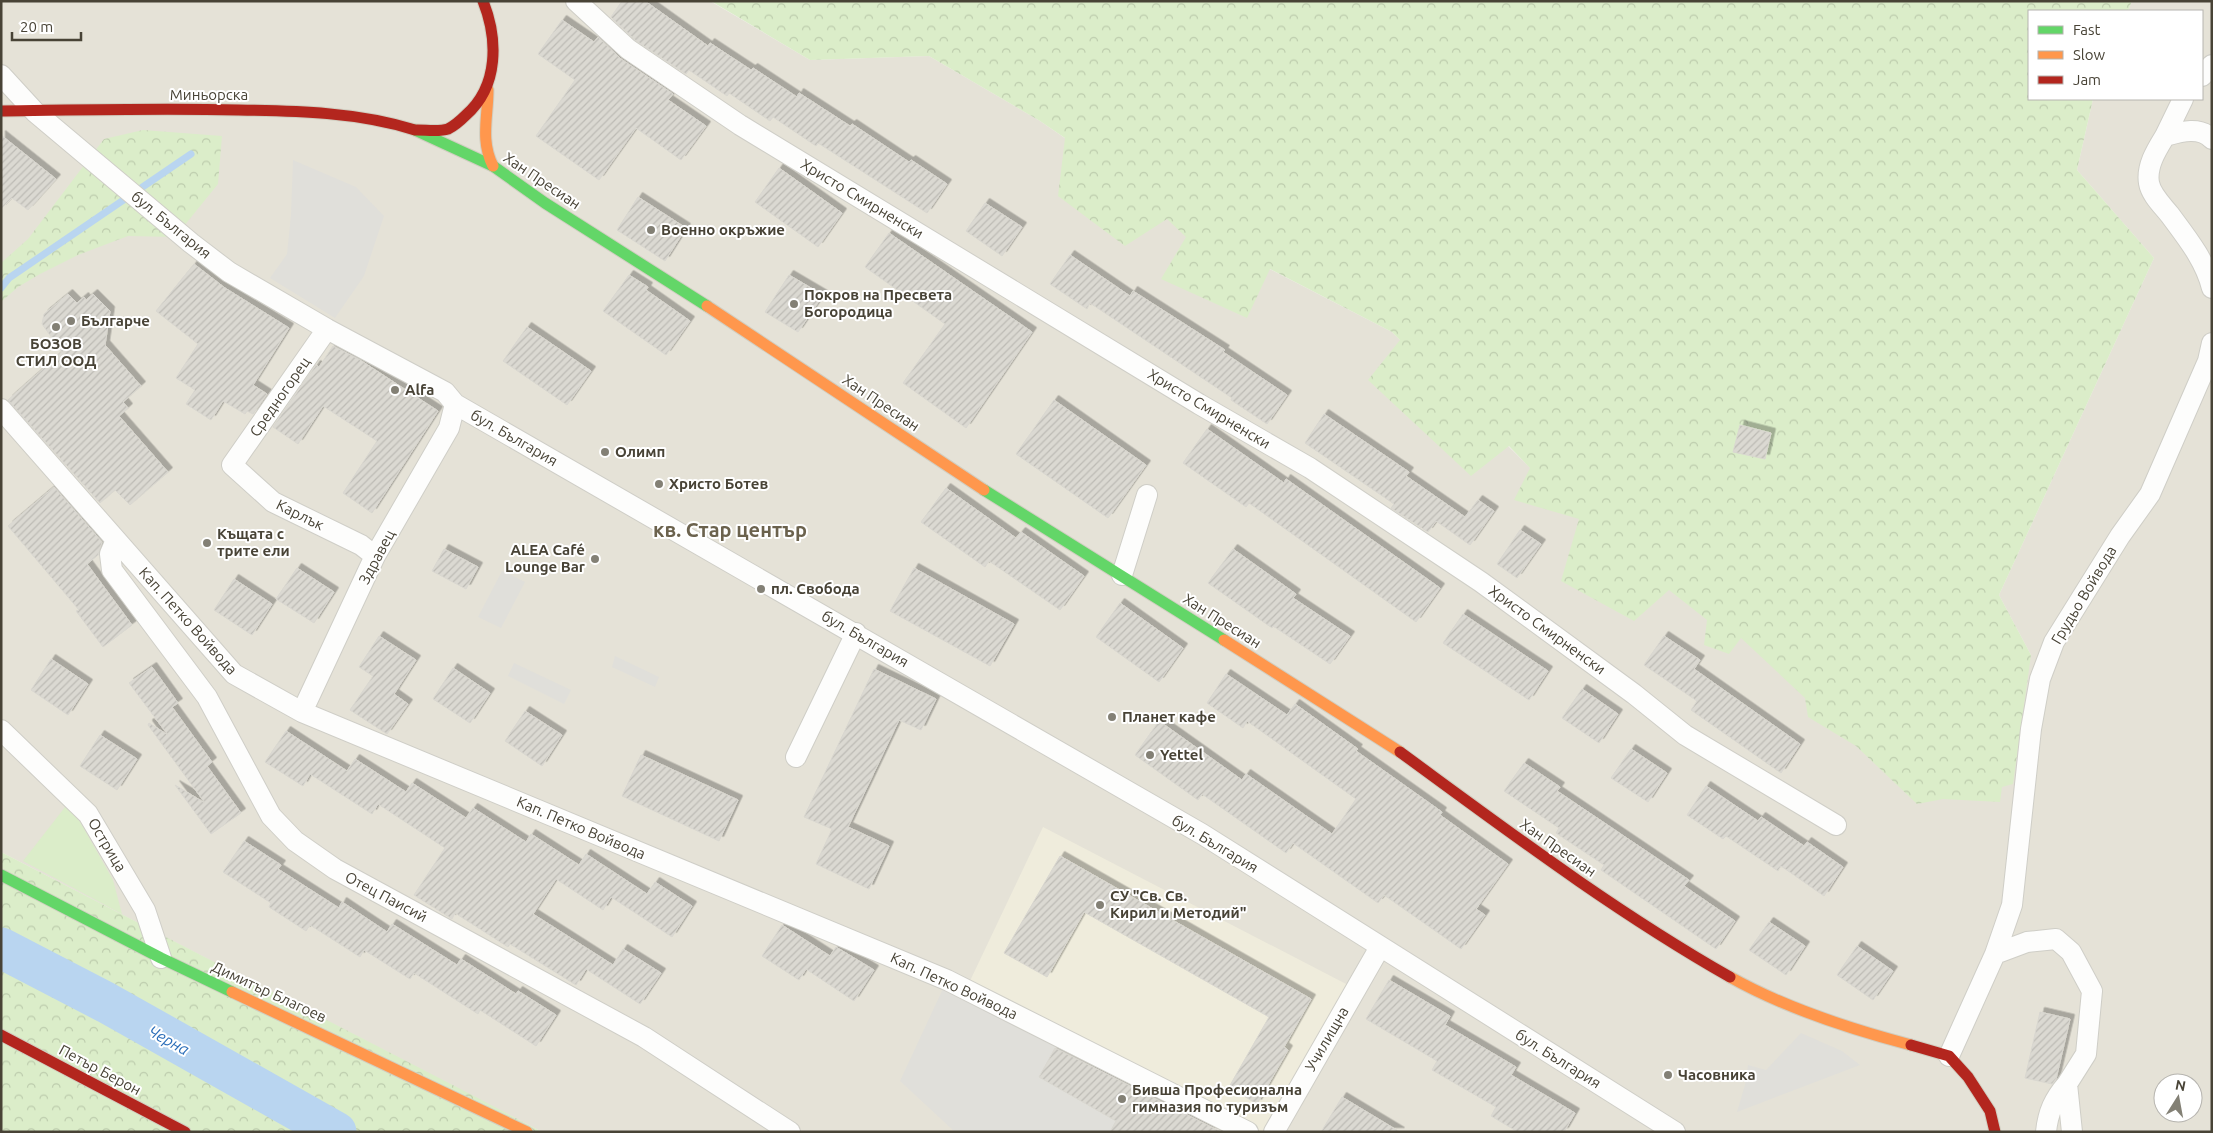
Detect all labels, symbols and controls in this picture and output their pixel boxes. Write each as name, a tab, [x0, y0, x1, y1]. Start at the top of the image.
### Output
scale bar	[12, 10, 81, 42]
legend	[2028, 10, 2203, 100]
text: 20 m	[20, 18, 53, 35]
text: Fast	[2073, 21, 2101, 38]
text: Slow	[2073, 46, 2106, 63]
text: Jam	[2073, 71, 2101, 88]
street label: Миньорска	[170, 86, 248, 103]
street label: Хан Пресиан	[501, 149, 584, 212]
street label: Христо Смирненски	[798, 155, 927, 242]
street label: бул. България	[128, 187, 215, 262]
place label: Военно окръжие	[661, 221, 785, 238]
marker: Военно окръжие	[645, 224, 657, 236]
place label: Покров на Пресвета Богородица	[804, 286, 952, 320]
marker: Покров на Пресвета Богородица	[788, 298, 800, 310]
place label: Българче	[81, 312, 150, 329]
marker: Българче	[65, 315, 77, 327]
marker: БОЗОВ СТИЛ ООД	[50, 321, 62, 333]
place label: БОЗОВ СТИЛ ООД	[16, 335, 96, 369]
street label: Средногорец	[246, 353, 313, 440]
street label: Христо Смирненски	[1145, 365, 1274, 452]
street label: Хан Пресиан	[840, 371, 923, 434]
place label: Alfa	[405, 381, 434, 398]
marker: Alfa	[389, 384, 401, 396]
street label: бул. България	[468, 406, 561, 469]
place label: Олимп	[615, 443, 665, 460]
marker: Олимп	[599, 446, 611, 458]
place label: Христо Ботев	[669, 475, 769, 492]
marker: Христо Ботев	[653, 478, 665, 490]
street label: Карлък	[274, 496, 327, 533]
district label: кв. Стар център	[653, 518, 807, 541]
place label: Къщата с трите ели	[217, 525, 290, 559]
street label: Здравец	[355, 526, 398, 587]
marker: Къщата с трите ели	[201, 537, 213, 549]
place label: ALEA Café Lounge Bar	[505, 541, 586, 575]
street label: Грудьо Войвода	[2048, 543, 2120, 647]
marker: ALEA Café Lounge Bar	[589, 553, 601, 565]
street label: Кап. Петко Войвода	[136, 564, 241, 678]
place label: пл. Свобода	[771, 580, 860, 597]
street label: Христо Смирненски	[1486, 582, 1609, 678]
marker: пл. Свобода	[755, 583, 767, 595]
street label: Хан Пресиан	[1180, 590, 1264, 651]
street label: бул. България	[819, 607, 912, 670]
place label: Планет кафе	[1122, 708, 1216, 725]
marker: Планет кафе	[1106, 711, 1118, 723]
place label: Yettel	[1160, 746, 1203, 763]
marker: Yettel	[1144, 749, 1156, 761]
street label: Кап. Петко Войвода	[514, 793, 648, 862]
street label: бул. България	[1169, 811, 1261, 876]
street label: Острица	[85, 815, 130, 875]
street label: Хан Пресиан	[1517, 815, 1600, 880]
street label: Отец Паисий	[342, 868, 430, 925]
place label: СУ "Св. Св. Кирил и Методий"	[1110, 887, 1246, 921]
marker: СУ "Св. Св. Кирил и Методий"	[1094, 899, 1106, 911]
street label: Кап. Петко Войвода	[888, 949, 1020, 1022]
street label: Димитър Благоев	[209, 958, 329, 1025]
street label: Училищна	[1301, 1003, 1352, 1074]
water label: Черна	[146, 1022, 193, 1059]
street label: бул. България	[1512, 1026, 1604, 1092]
street label: Петър Берон	[56, 1041, 144, 1098]
place label: Часовника	[1678, 1066, 1756, 1083]
marker: Часовника	[1662, 1069, 1674, 1081]
north arrow	[2153, 1073, 2203, 1123]
text: N	[2174, 1076, 2187, 1094]
place label: Бивша Професионална гимназия по туризъм	[1132, 1081, 1302, 1115]
marker: Бивша Професионална гимназия по туризъм	[1116, 1093, 1128, 1105]

